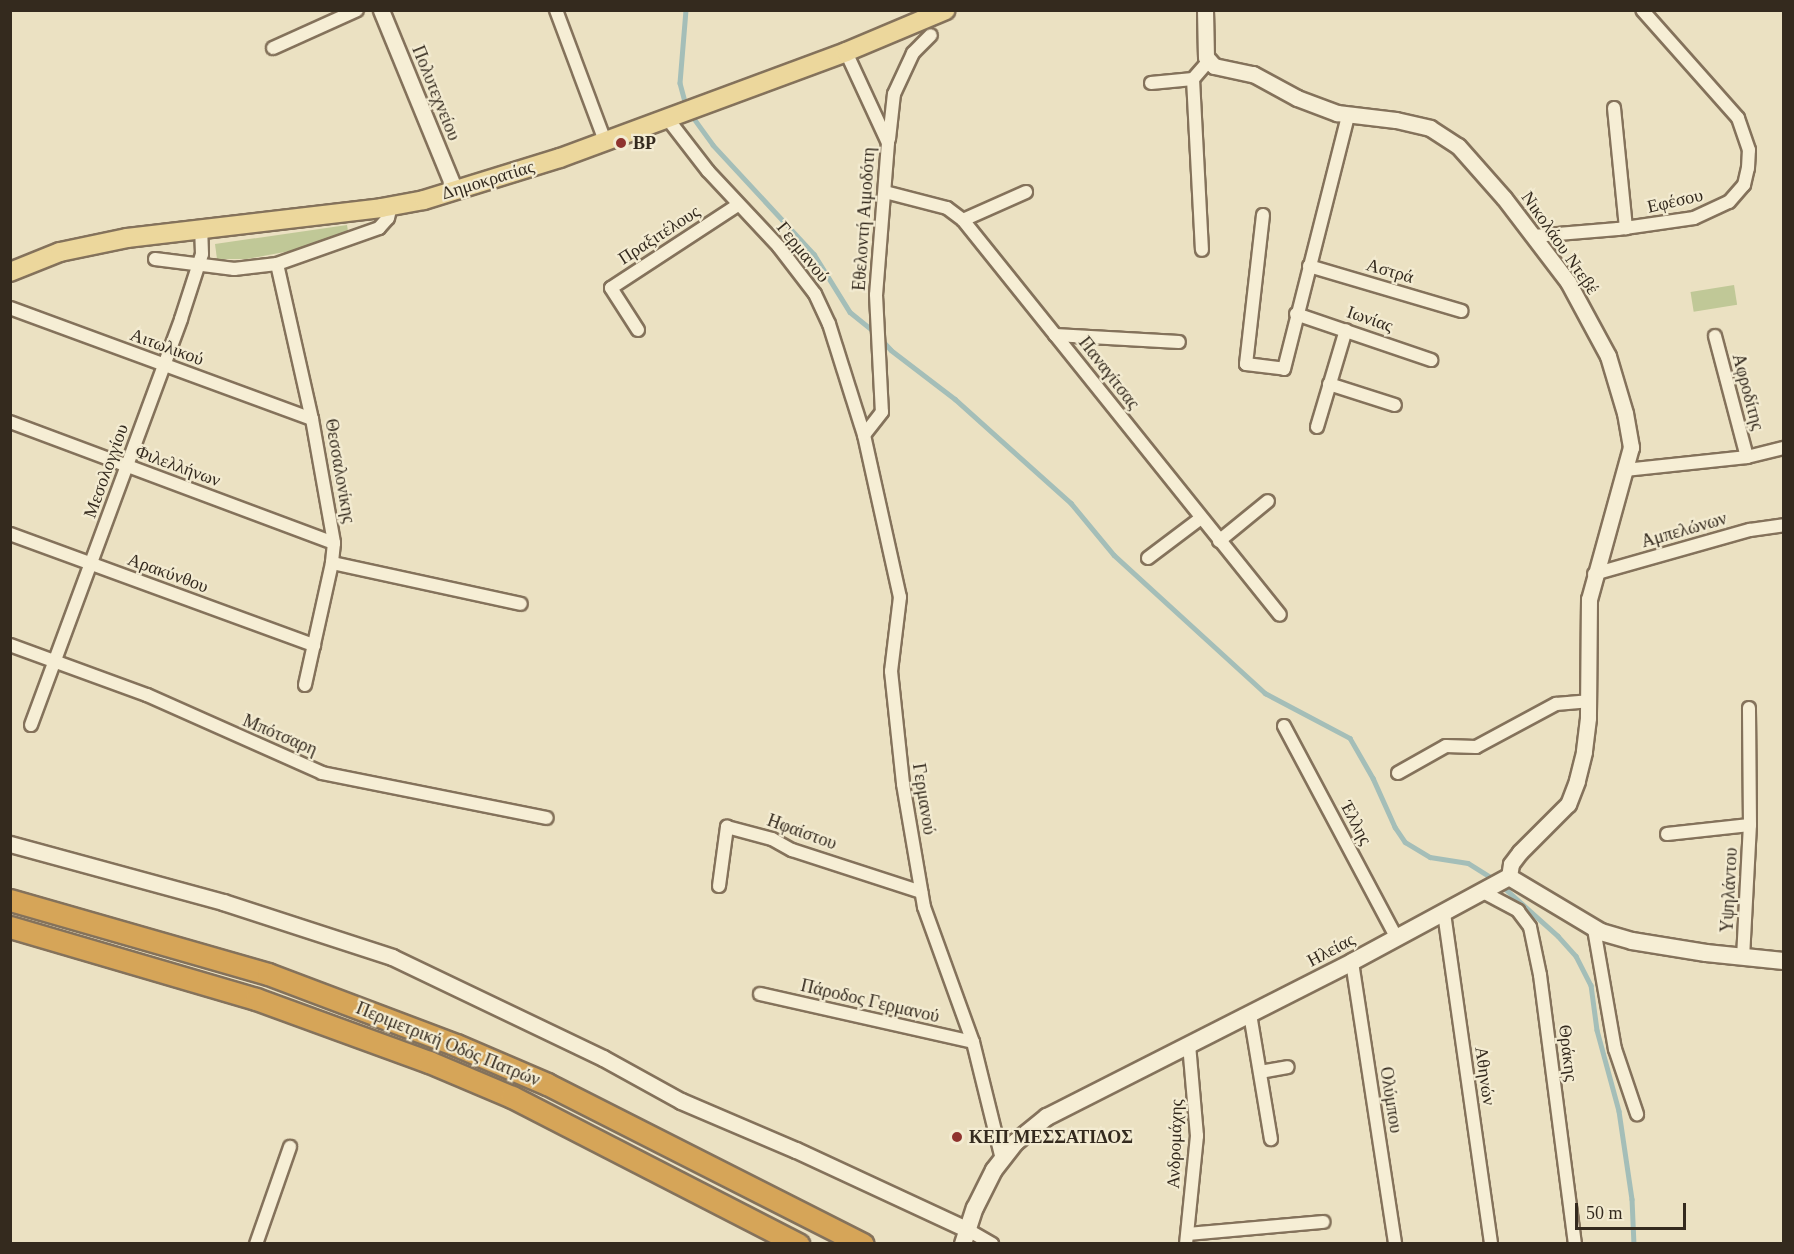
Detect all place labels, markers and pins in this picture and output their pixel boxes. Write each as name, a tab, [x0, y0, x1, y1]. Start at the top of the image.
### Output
place label: BP	[633, 132, 656, 154]
marker: BP	[614, 136, 628, 150]
place label: ΚΕΠ ΜΕΣΣΑΤΙΔΟΣ	[969, 1126, 1133, 1148]
marker: ΚΕΠ ΜΕΣΣΑΤΙΔΟΣ	[950, 1130, 964, 1144]

